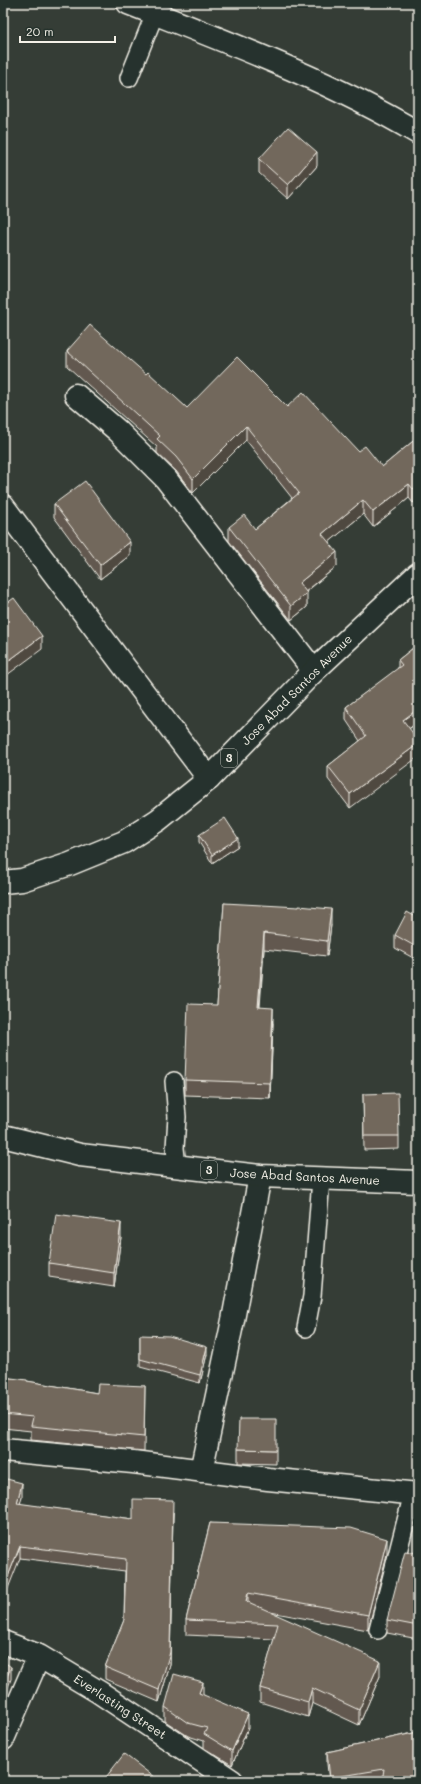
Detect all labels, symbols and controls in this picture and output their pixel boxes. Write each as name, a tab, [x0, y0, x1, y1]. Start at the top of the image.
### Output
scale bar	[20, 18, 115, 44]
text: 20 m	[26, 23, 54, 39]
street label: Jose Abad Santos Avenue	[238, 631, 355, 748]
road number: 3	[221, 749, 237, 767]
road number: 3	[201, 1161, 217, 1179]
street label: Jose Abad Santos Avenue	[230, 1164, 380, 1188]
street label: Everlasting Street	[71, 1670, 170, 1742]

